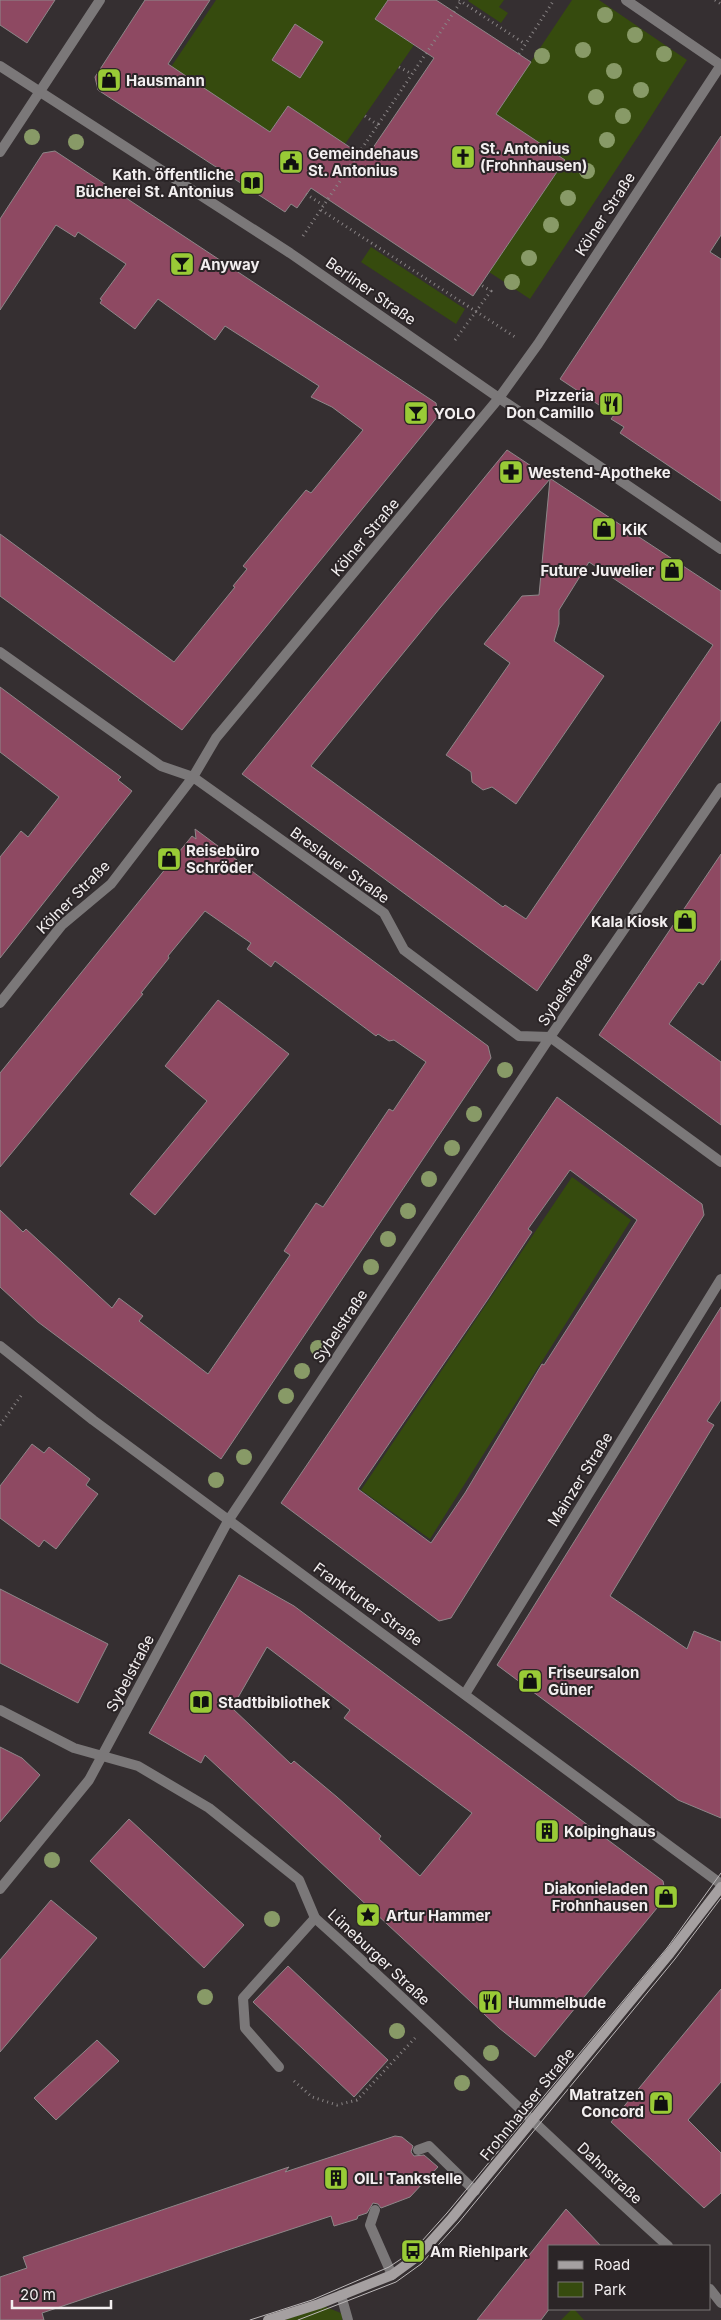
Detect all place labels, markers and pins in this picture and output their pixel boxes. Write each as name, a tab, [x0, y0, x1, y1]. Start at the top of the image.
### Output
shop icon: Hausmann	[96, 67, 122, 93]
place label: Hausmann	[126, 71, 205, 90]
place label: St. Antonius (Frohnhausen)	[480, 139, 588, 175]
place label: Gemeindehaus St. Antonius	[308, 144, 418, 180]
church icon: St. Antonius (Frohnhausen)	[450, 144, 476, 170]
public building icon: Gemeindehaus St. Antonius	[278, 149, 304, 175]
place label: Kath. öffentliche Bücherei St. Antonius	[76, 165, 234, 201]
library icon: Kath. öffentliche Bücherei St. Antonius	[239, 170, 265, 196]
bar icon: Anyway	[169, 251, 195, 277]
place label: Anyway	[200, 255, 260, 274]
place label: Pizzeria Don Camillo	[506, 386, 594, 422]
restaurant icon: Pizzeria Don Camillo	[598, 391, 624, 417]
bar icon: YOLO	[403, 400, 429, 426]
place label: YOLO	[434, 404, 476, 423]
pharmacy icon: Westend-Apotheke	[498, 459, 524, 485]
place label: Westend-Apotheke	[528, 463, 671, 482]
shop icon: KiK	[591, 516, 617, 542]
place label: KiK	[622, 520, 648, 539]
shop icon: Future Juwelier	[659, 557, 685, 583]
place label: Future Juwelier	[541, 561, 654, 580]
place label: Reisebüro Schröder	[186, 841, 260, 877]
shop icon: Reisebüro Schröder	[156, 846, 182, 872]
shop icon: Kala Kiosk	[672, 908, 698, 934]
place label: Kala Kiosk	[591, 912, 668, 931]
place label: Friseursalon Güner	[548, 1663, 639, 1699]
shop icon: Friseursalon Güner	[517, 1668, 543, 1694]
library icon: Stadtbibliothek	[188, 1689, 214, 1715]
place label: Stadtbibliothek	[218, 1693, 330, 1712]
building icon: Kolpinghaus	[534, 1818, 560, 1844]
place label: Kolpinghaus	[564, 1822, 656, 1841]
place label: Diakonieladen Frohnhausen	[544, 1879, 648, 1915]
shop icon: Diakonieladen Frohnhausen	[653, 1884, 679, 1910]
place icon: Artur Hammer	[355, 1902, 381, 1928]
place label: Artur Hammer	[386, 1906, 490, 1925]
restaurant icon: Hummelbude	[477, 1989, 503, 2015]
place label: Hummelbude	[508, 1993, 606, 2012]
place label: Matratzen Concord	[569, 2085, 644, 2121]
shop icon: Matratzen Concord	[648, 2090, 674, 2116]
building icon: OIL! Tankstelle	[323, 2165, 349, 2191]
place label: OIL! Tankstelle	[354, 2169, 462, 2188]
bus stop icon: Am Riehlpark	[400, 2238, 426, 2264]
place label: Am Riehlpark	[430, 2242, 528, 2261]

